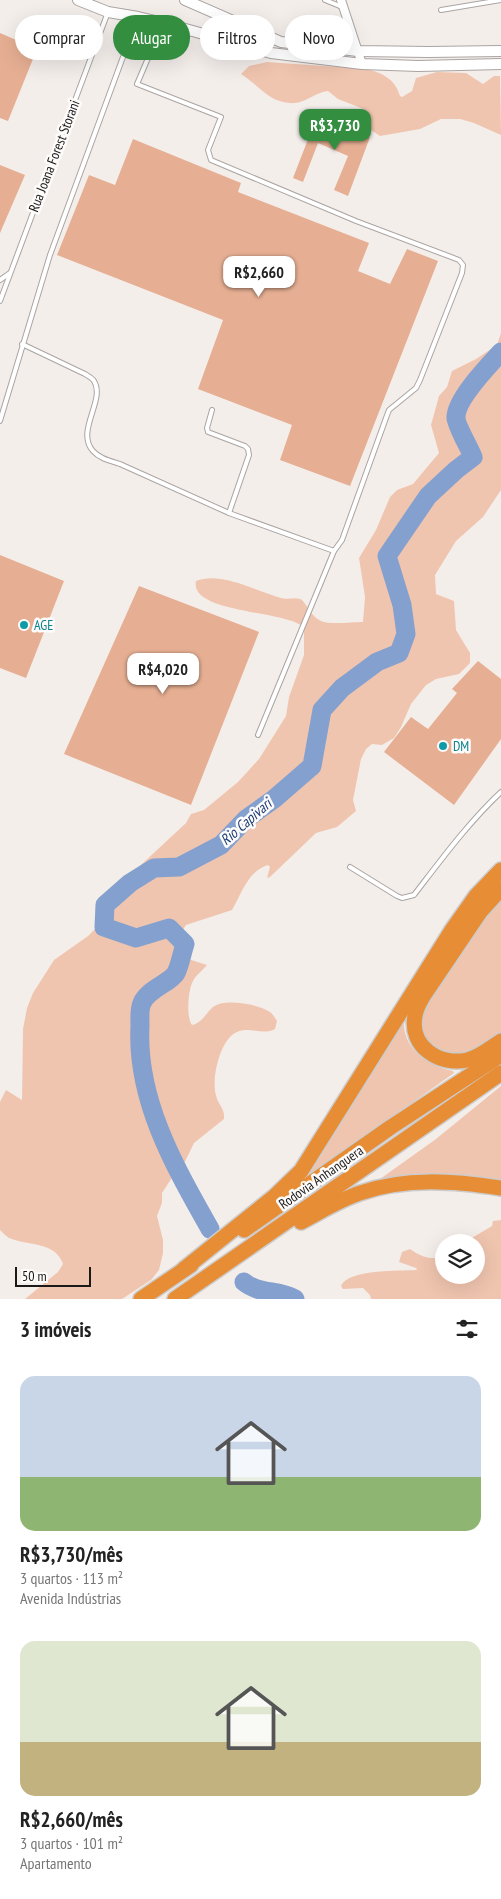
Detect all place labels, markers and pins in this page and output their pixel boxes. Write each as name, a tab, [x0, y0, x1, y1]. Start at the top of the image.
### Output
pin: R$3,730	[289, 108, 381, 151]
pin: R$2,660	[213, 256, 305, 298]
place label: AGE	[34, 616, 53, 634]
marker: AGE	[18, 619, 30, 631]
pin: R$4,020	[117, 652, 209, 695]
place label: DM	[453, 737, 469, 755]
marker: DM	[437, 740, 449, 752]

